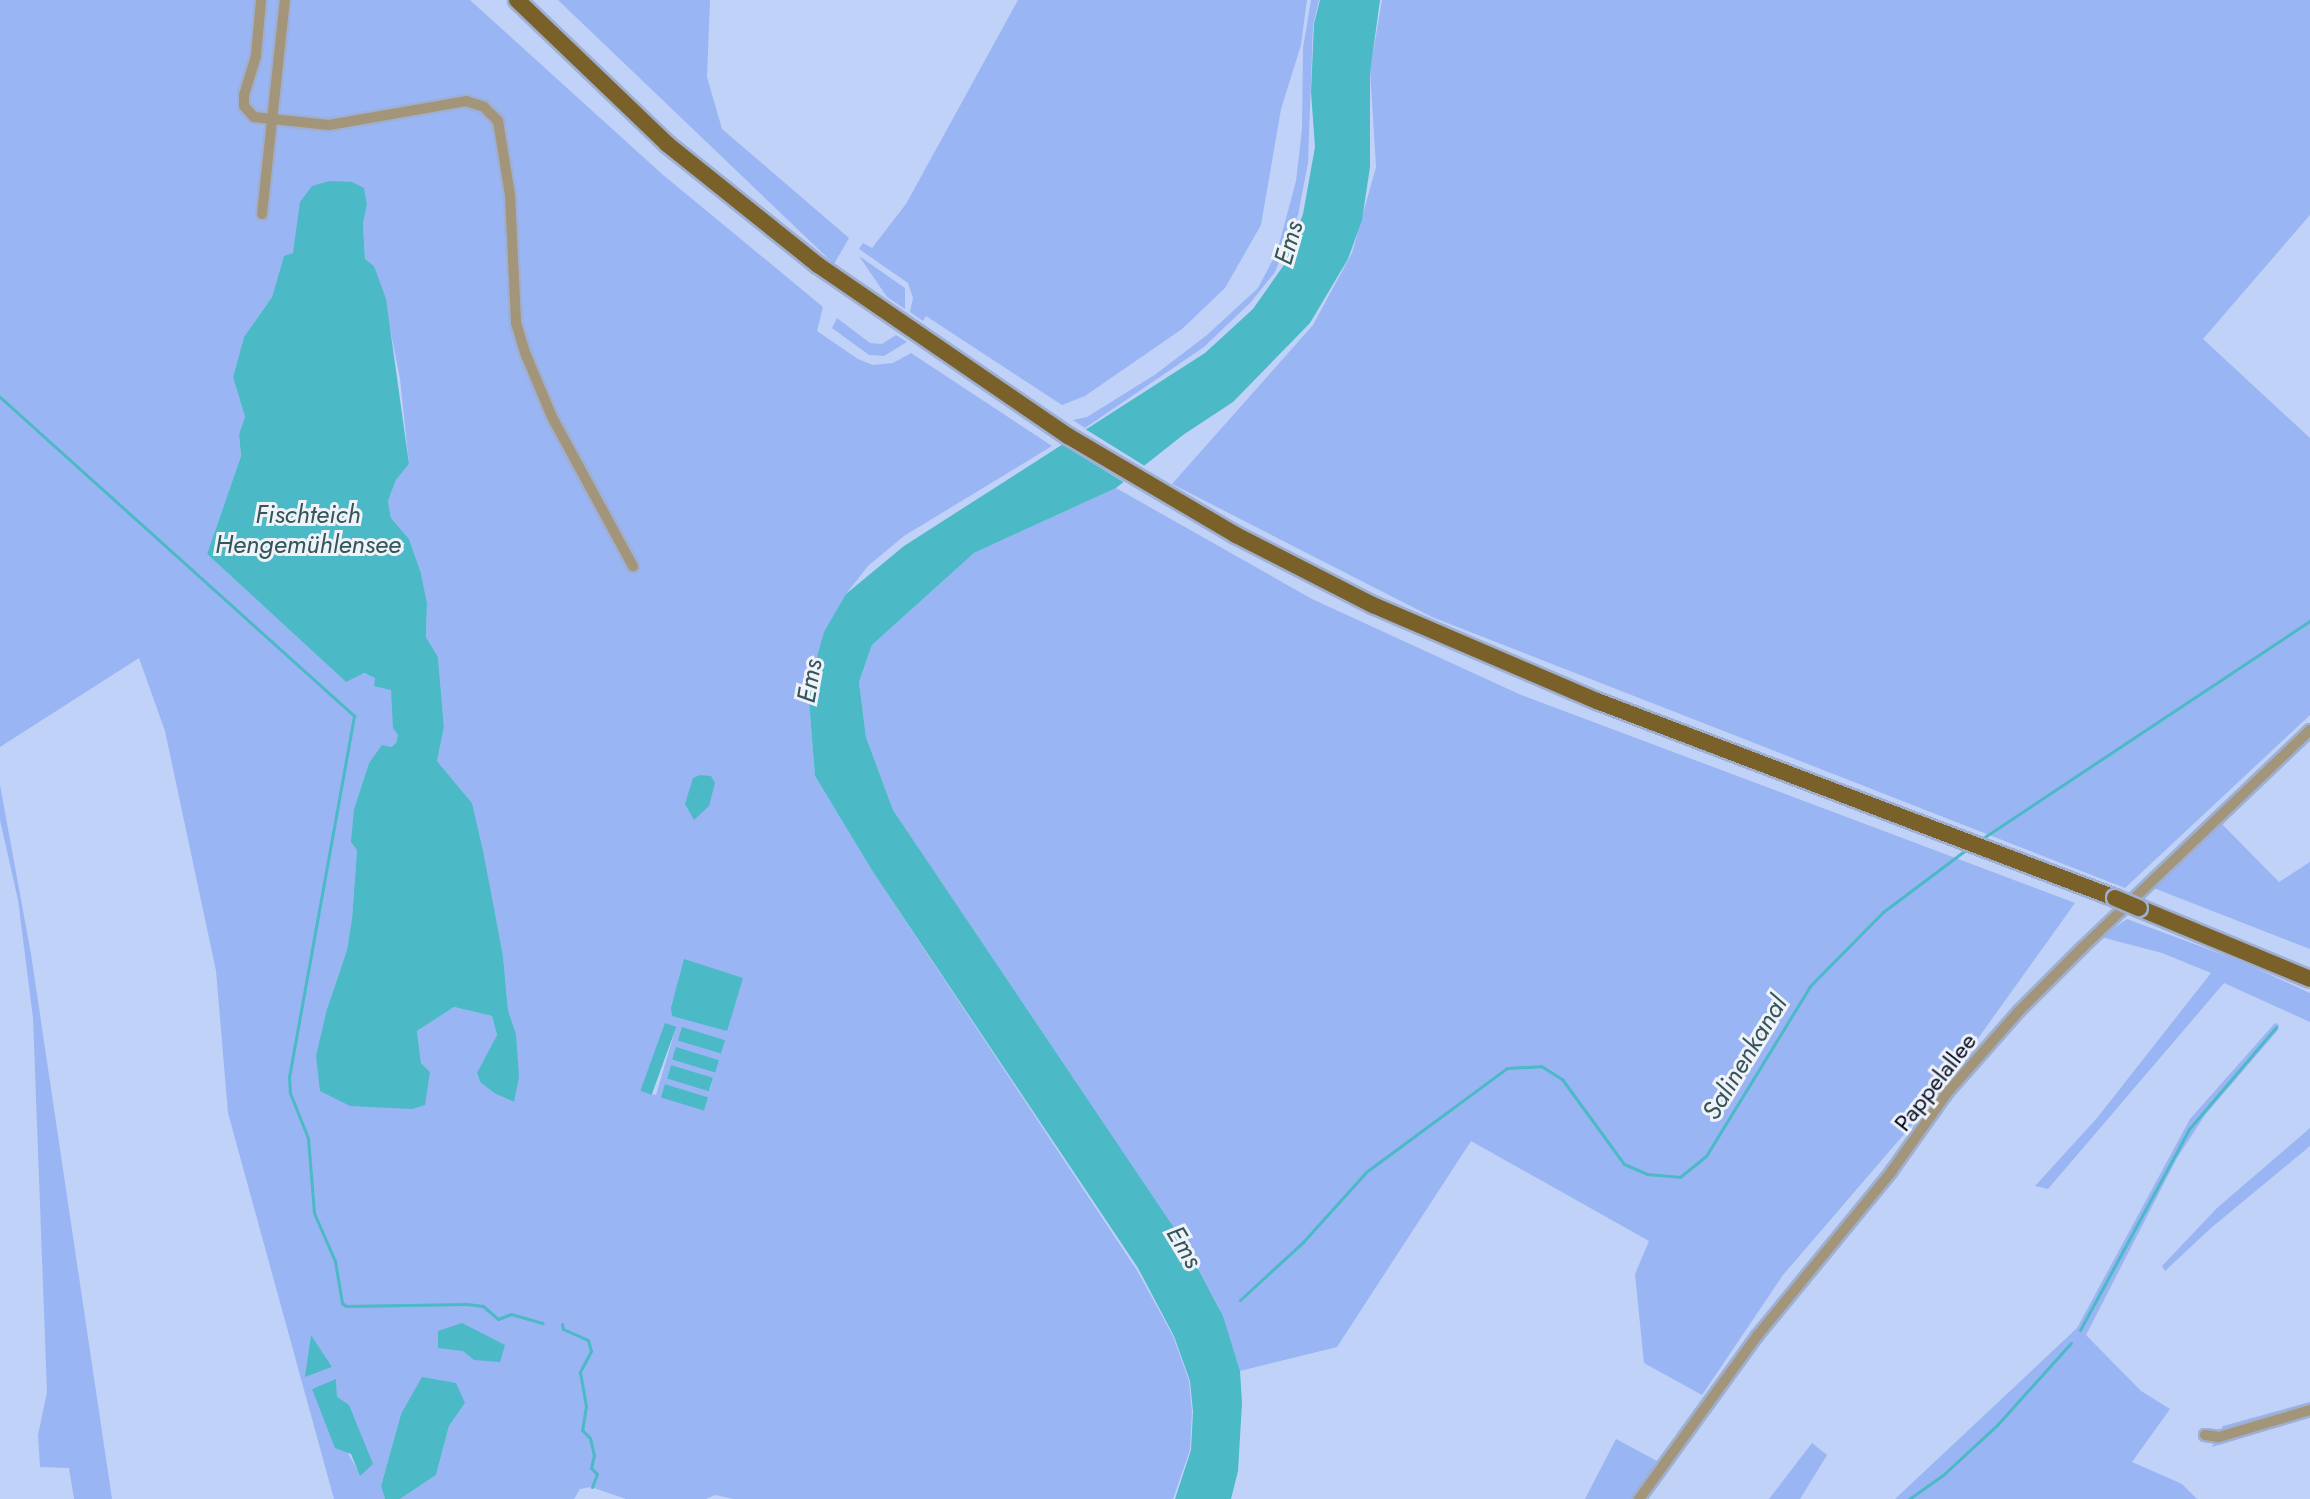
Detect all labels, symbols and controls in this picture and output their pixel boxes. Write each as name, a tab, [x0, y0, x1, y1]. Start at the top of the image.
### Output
water label: Ems	[1268, 218, 1310, 268]
water label: Fischteich Hengemühlensee	[215, 499, 401, 560]
water label: Ems	[791, 657, 829, 705]
water label: Salinenkanal	[1696, 990, 1794, 1126]
street label: Pappelallee	[1888, 1027, 1982, 1137]
water label: Ems	[1159, 1220, 1209, 1274]

